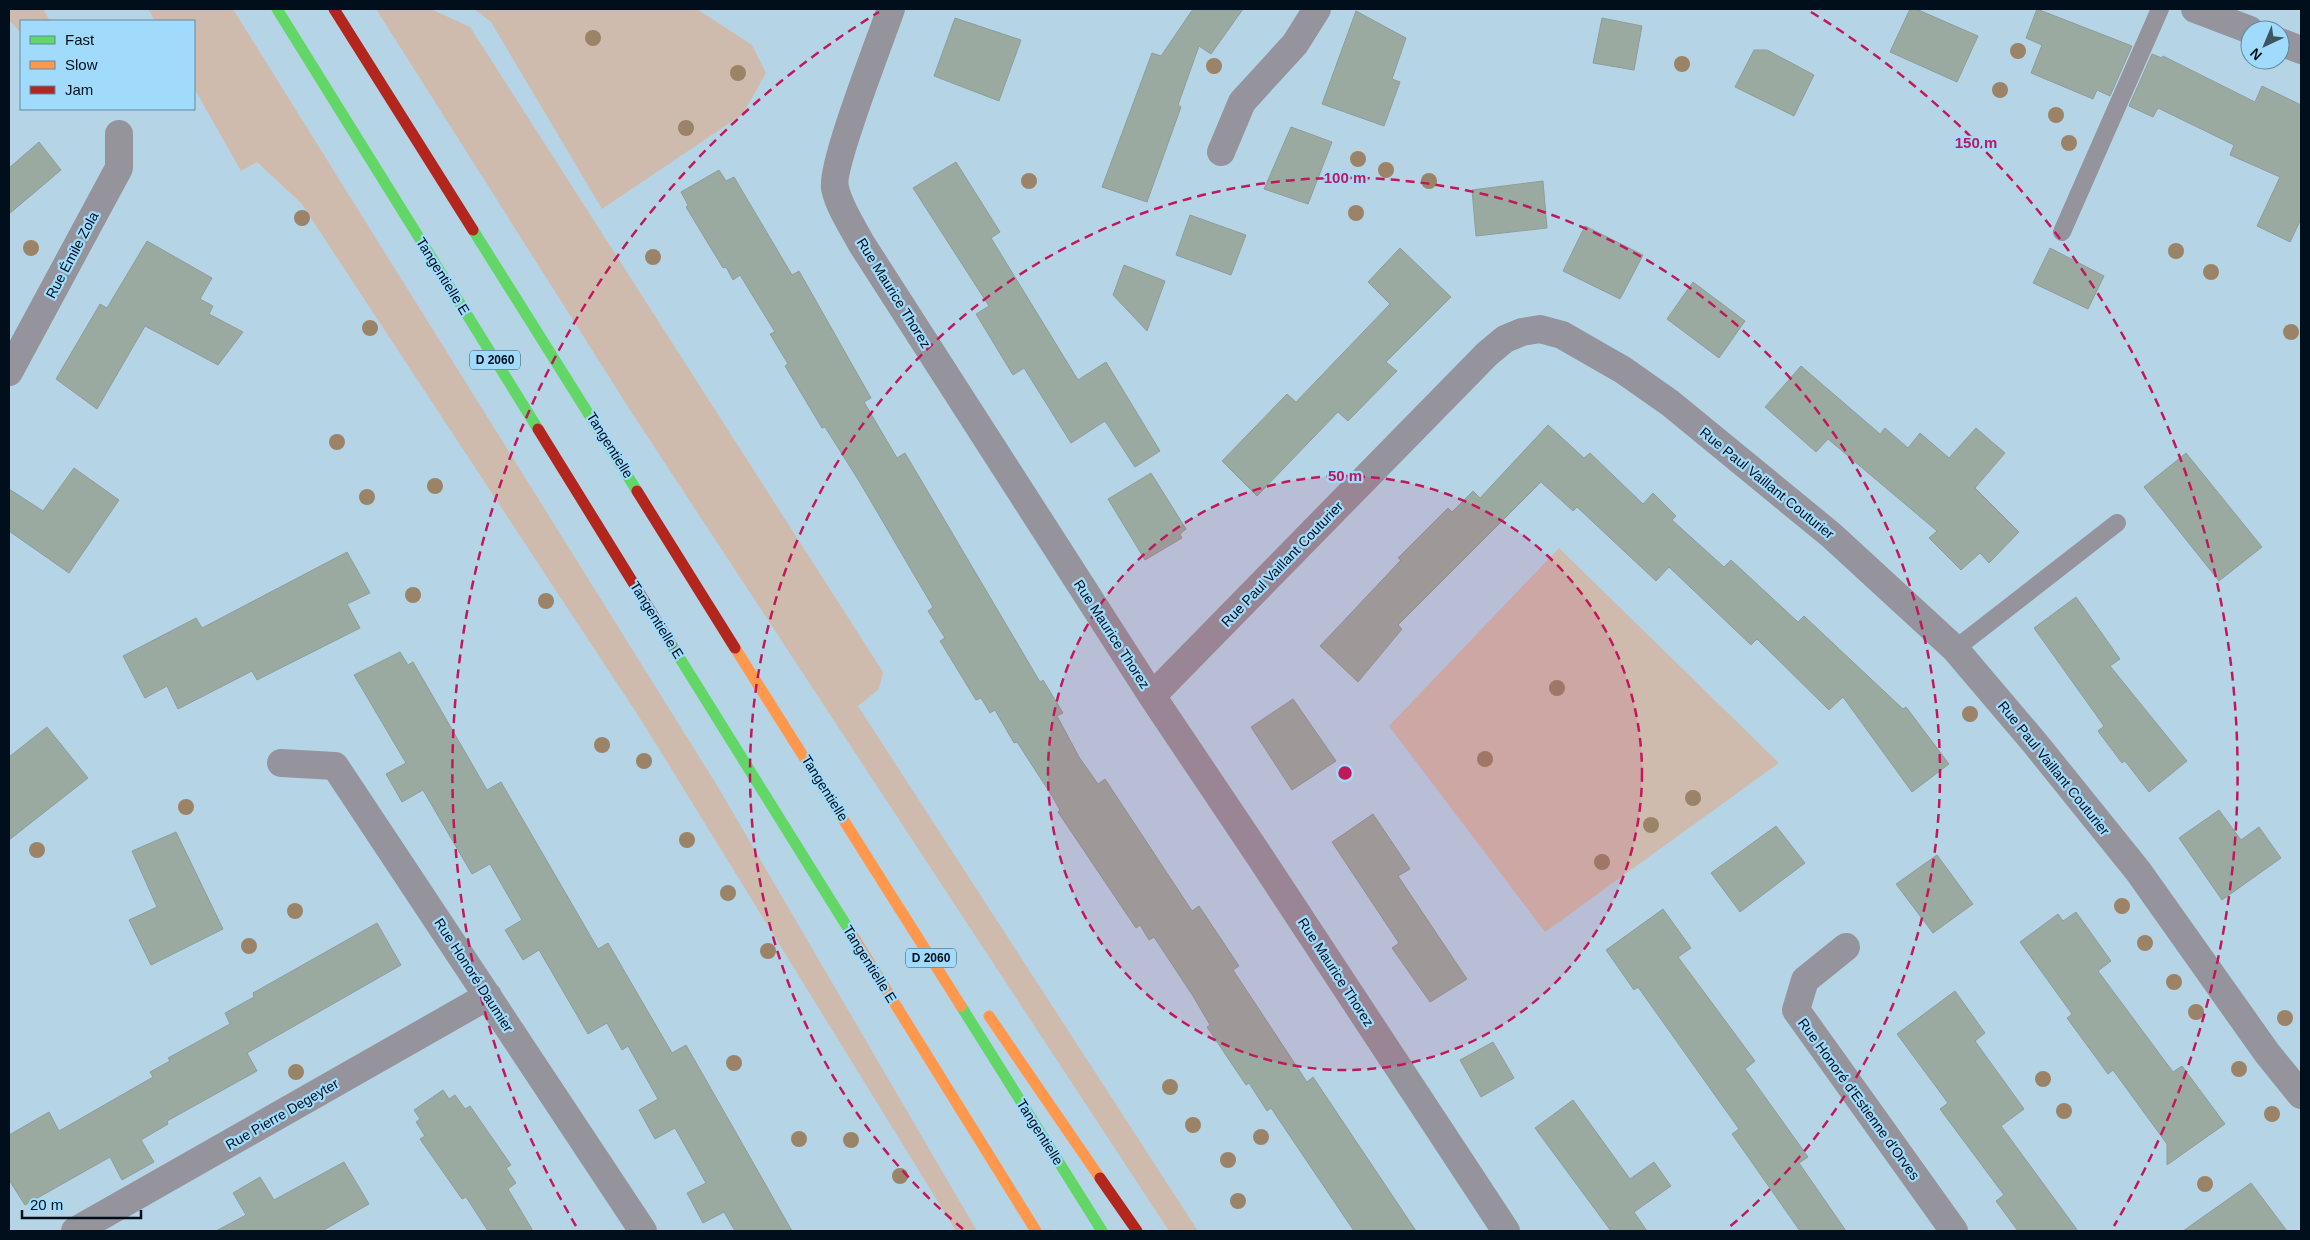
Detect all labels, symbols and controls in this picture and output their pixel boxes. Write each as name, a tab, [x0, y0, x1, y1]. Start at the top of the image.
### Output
legend	[20, 20, 195, 110]
north arrow	[2240, 20, 2290, 70]
text: Fast	[65, 31, 95, 48]
text: N	[2247, 45, 2265, 64]
text: Slow	[65, 56, 98, 73]
text: Jam	[65, 81, 93, 98]
text: 150 m	[1955, 134, 1997, 151]
text: 100 m	[1324, 169, 1366, 186]
street label: Rue Émile Zola	[42, 209, 102, 301]
street label: Tangentielle E	[413, 234, 473, 318]
street label: Rue Maurice Thorez	[854, 235, 934, 351]
road number: D 2060	[470, 350, 520, 370]
street label: Tangentielle	[583, 409, 637, 481]
street label: Rue Paul Vaillant Couturier	[1697, 424, 1838, 542]
text: 50 m	[1328, 467, 1362, 484]
street label: Rue Paul Vaillant Couturier	[1218, 498, 1346, 630]
street label: Rue Maurice Thorez	[1071, 577, 1153, 691]
street label: Tangentielle E	[627, 578, 687, 662]
street label: Rue Paul Vaillant Couturier	[1995, 698, 2113, 839]
street label: Tangentielle	[798, 752, 852, 824]
centre of rings	[1336, 764, 1354, 782]
street label: Rue Honoré Daumier	[431, 915, 517, 1035]
street label: Rue Maurice Thorez	[1295, 915, 1377, 1029]
street label: Tangentielle E	[840, 922, 900, 1006]
road number: D 2060	[906, 948, 956, 968]
street label: Rue Honoré d'Estienne d'Orves	[1795, 1015, 1923, 1183]
street label: Rue Pierre Degeyter	[223, 1075, 342, 1153]
street label: Tangentielle	[1013, 1096, 1067, 1168]
scale bar	[22, 1188, 141, 1220]
text: 20 m	[30, 1196, 63, 1213]

